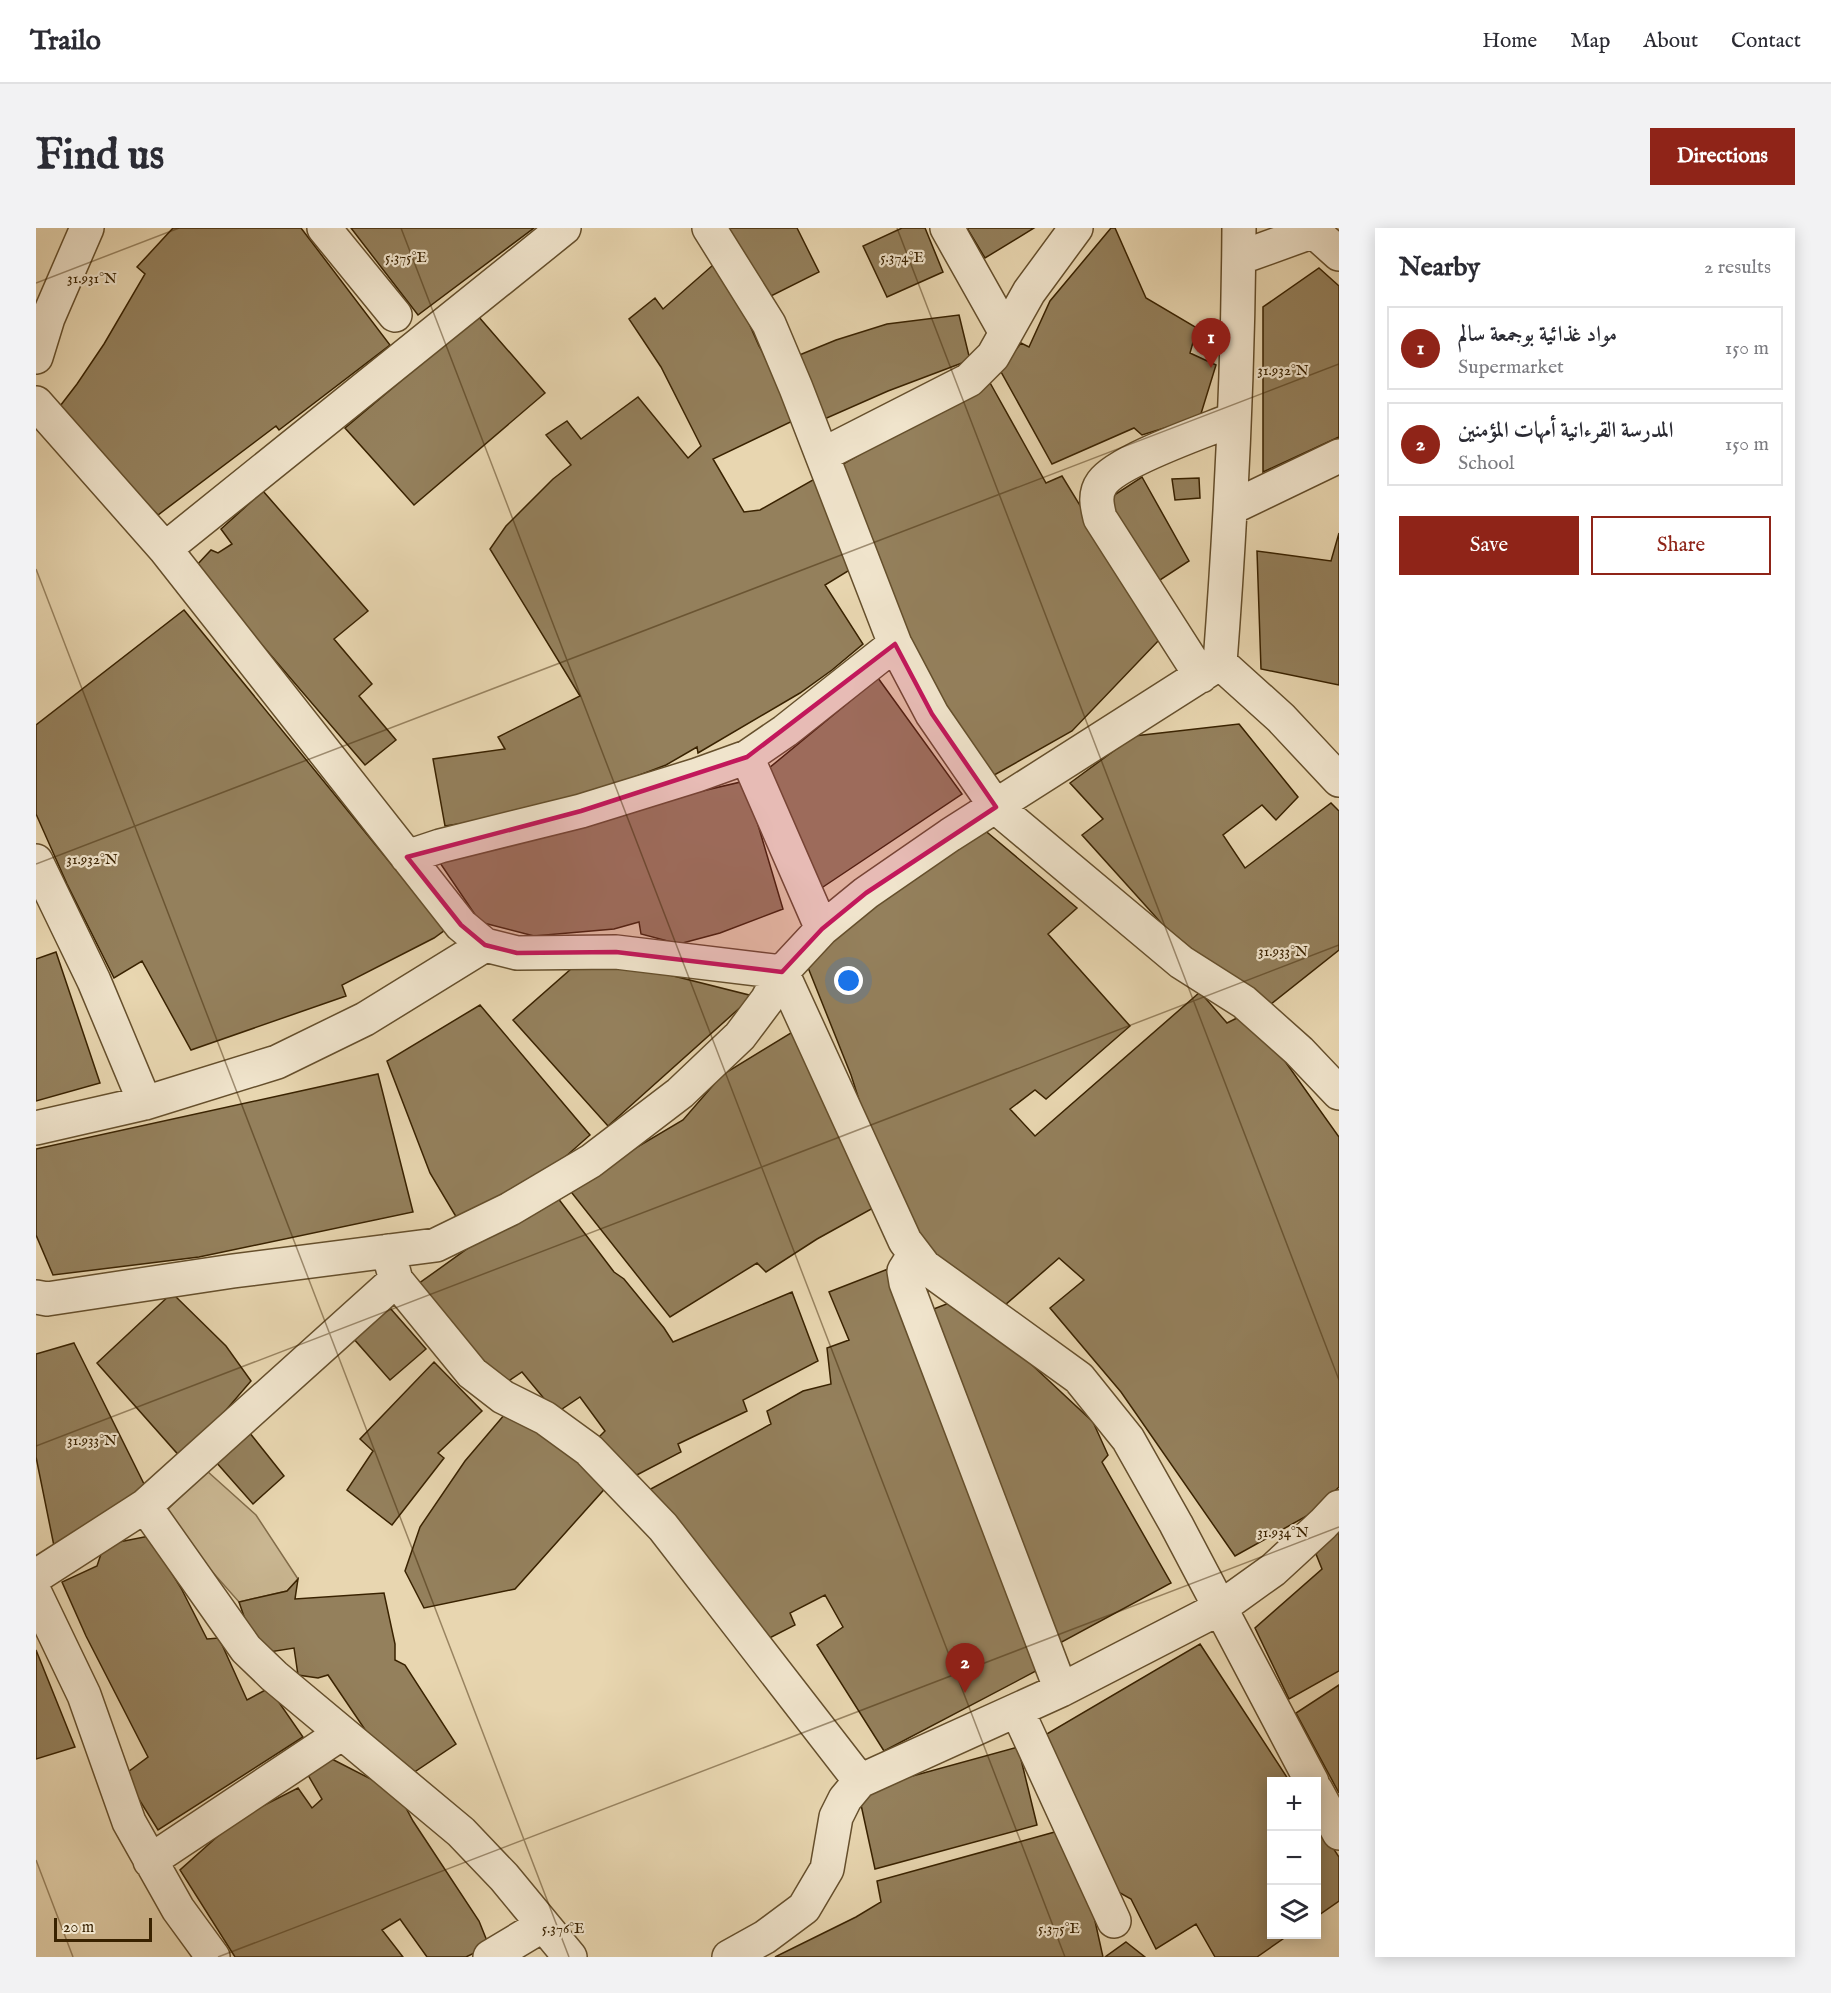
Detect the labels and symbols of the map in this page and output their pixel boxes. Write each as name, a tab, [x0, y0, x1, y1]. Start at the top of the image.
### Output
text: 5.375°E	[385, 248, 427, 267]
text: 5.374°E	[880, 248, 924, 267]
text: 31.931°N	[67, 269, 117, 288]
pin: 1	[1192, 318, 1230, 368]
text: 31.932°N	[1257, 361, 1309, 380]
text: 31.932°N	[66, 850, 118, 869]
text: 31.933°N	[1258, 942, 1308, 961]
your location	[834, 966, 863, 995]
text: 31.933°N	[67, 1431, 117, 1450]
text: 31.934°N	[1257, 1523, 1309, 1542]
pin: 2	[946, 1644, 984, 1693]
scale bar	[54, 1915, 152, 1942]
text: 5.376°E	[542, 1919, 584, 1938]
text: 5.375°E	[1038, 1919, 1080, 1938]

